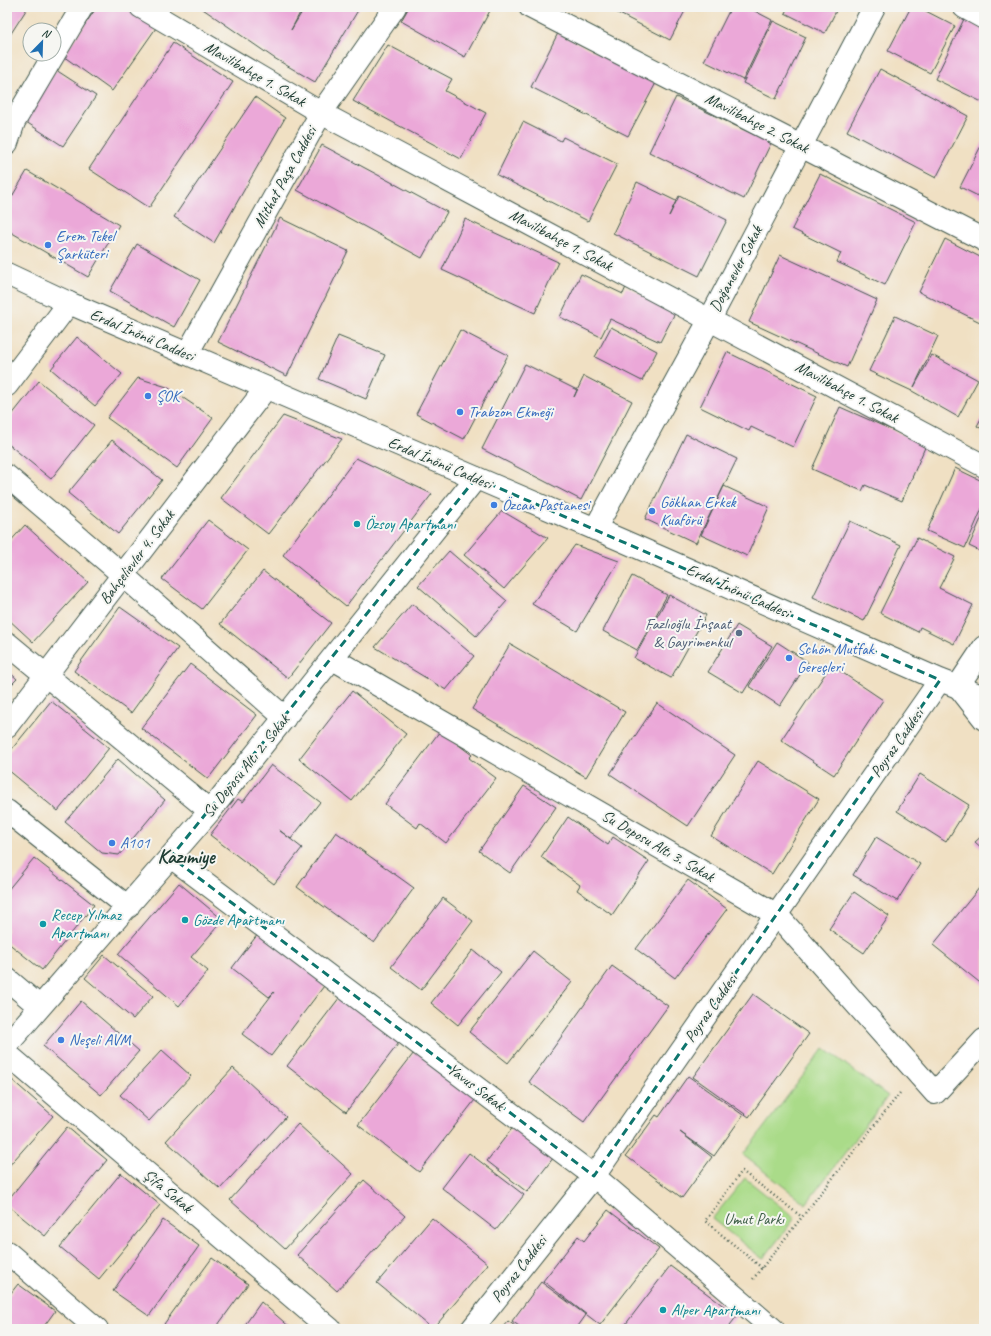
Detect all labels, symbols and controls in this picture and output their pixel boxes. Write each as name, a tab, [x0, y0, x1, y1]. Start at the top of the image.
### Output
north arrow	[22, 22, 62, 62]
text: N	[40, 25, 54, 41]
street label: Mavilibahçe 1. Sokak	[201, 37, 310, 112]
street label: Mavilibahçe 2. Sokak	[702, 88, 813, 158]
street label: Mithat Paşa Caddesi	[249, 121, 322, 231]
street label: Mavilibahçe 1. Sokak	[506, 204, 617, 276]
street label: Doğanevler Sokak	[705, 222, 768, 315]
place label: Erem Tekel Şarküteri	[56, 226, 118, 264]
marker: Erem Tekel Şarküteri	[43, 240, 53, 250]
street label: Erdal İnönü Caddesi	[87, 304, 199, 367]
street label: Mavilibahçe 1. Sokak	[792, 356, 903, 428]
place label: ŞOK	[156, 386, 183, 406]
marker: ŞOK	[143, 391, 153, 401]
place label: Trabzon Ekmeği	[468, 402, 555, 422]
marker: Trabzon Ekmeği	[455, 407, 465, 417]
street label: Erdal İnönü Caddesi	[385, 432, 497, 495]
place label: Gökhan Erkek Kuaförü	[660, 492, 737, 530]
place label: Özcan Pastanesi	[502, 495, 592, 515]
marker: Özcan Pastanesi	[489, 500, 499, 510]
street label: Bahçelievler 4. Sokak	[95, 505, 180, 608]
marker: Gökhan Erkek Kuaförü	[647, 506, 657, 516]
place label: Özsoy Apartmanı	[365, 514, 457, 534]
marker: Özsoy Apartmanı	[352, 519, 362, 529]
street label: Erdal İnönü Caddesi	[683, 559, 795, 624]
place label: Fazlıoğlu İnşaat & Gayrimenkul	[645, 614, 734, 652]
marker: Fazlıoğlu İnşaat & Gayrimenkul	[734, 628, 744, 638]
place label: Schön Mutfak Gereçleri	[797, 639, 875, 677]
marker: Schön Mutfak Gereçleri	[784, 653, 794, 663]
street label: Poyraz Caddesi	[866, 703, 929, 781]
street label: Su Deposu Altı 2. Sokak	[198, 709, 295, 822]
street label: Su Deposu Altı 3. Sokak	[598, 806, 719, 887]
place label: A101	[120, 833, 150, 853]
marker: A101	[107, 838, 117, 848]
district label: Kazımiye	[157, 844, 216, 870]
place label: Recep Yılmaz Apartmanı	[51, 905, 122, 943]
place label: Gözde Apartmanı	[193, 910, 285, 930]
marker: Gözde Apartmanı	[180, 915, 190, 925]
marker: Recep Yılmaz Apartmanı	[38, 919, 48, 929]
street label: Poyraz Caddesi	[680, 968, 743, 1046]
place label: Neşeli AVM	[69, 1030, 132, 1050]
marker: Neşeli AVM	[56, 1035, 66, 1045]
street label: Yavus Sokak	[444, 1059, 509, 1116]
street label: Şifa Sokak	[139, 1165, 198, 1218]
park label: Umut Parkı	[724, 1209, 785, 1229]
street label: Poyraz Caddesi	[487, 1230, 553, 1306]
place label: Alper Apartmanı	[671, 1300, 761, 1320]
marker: Alper Apartmanı	[658, 1305, 668, 1315]

